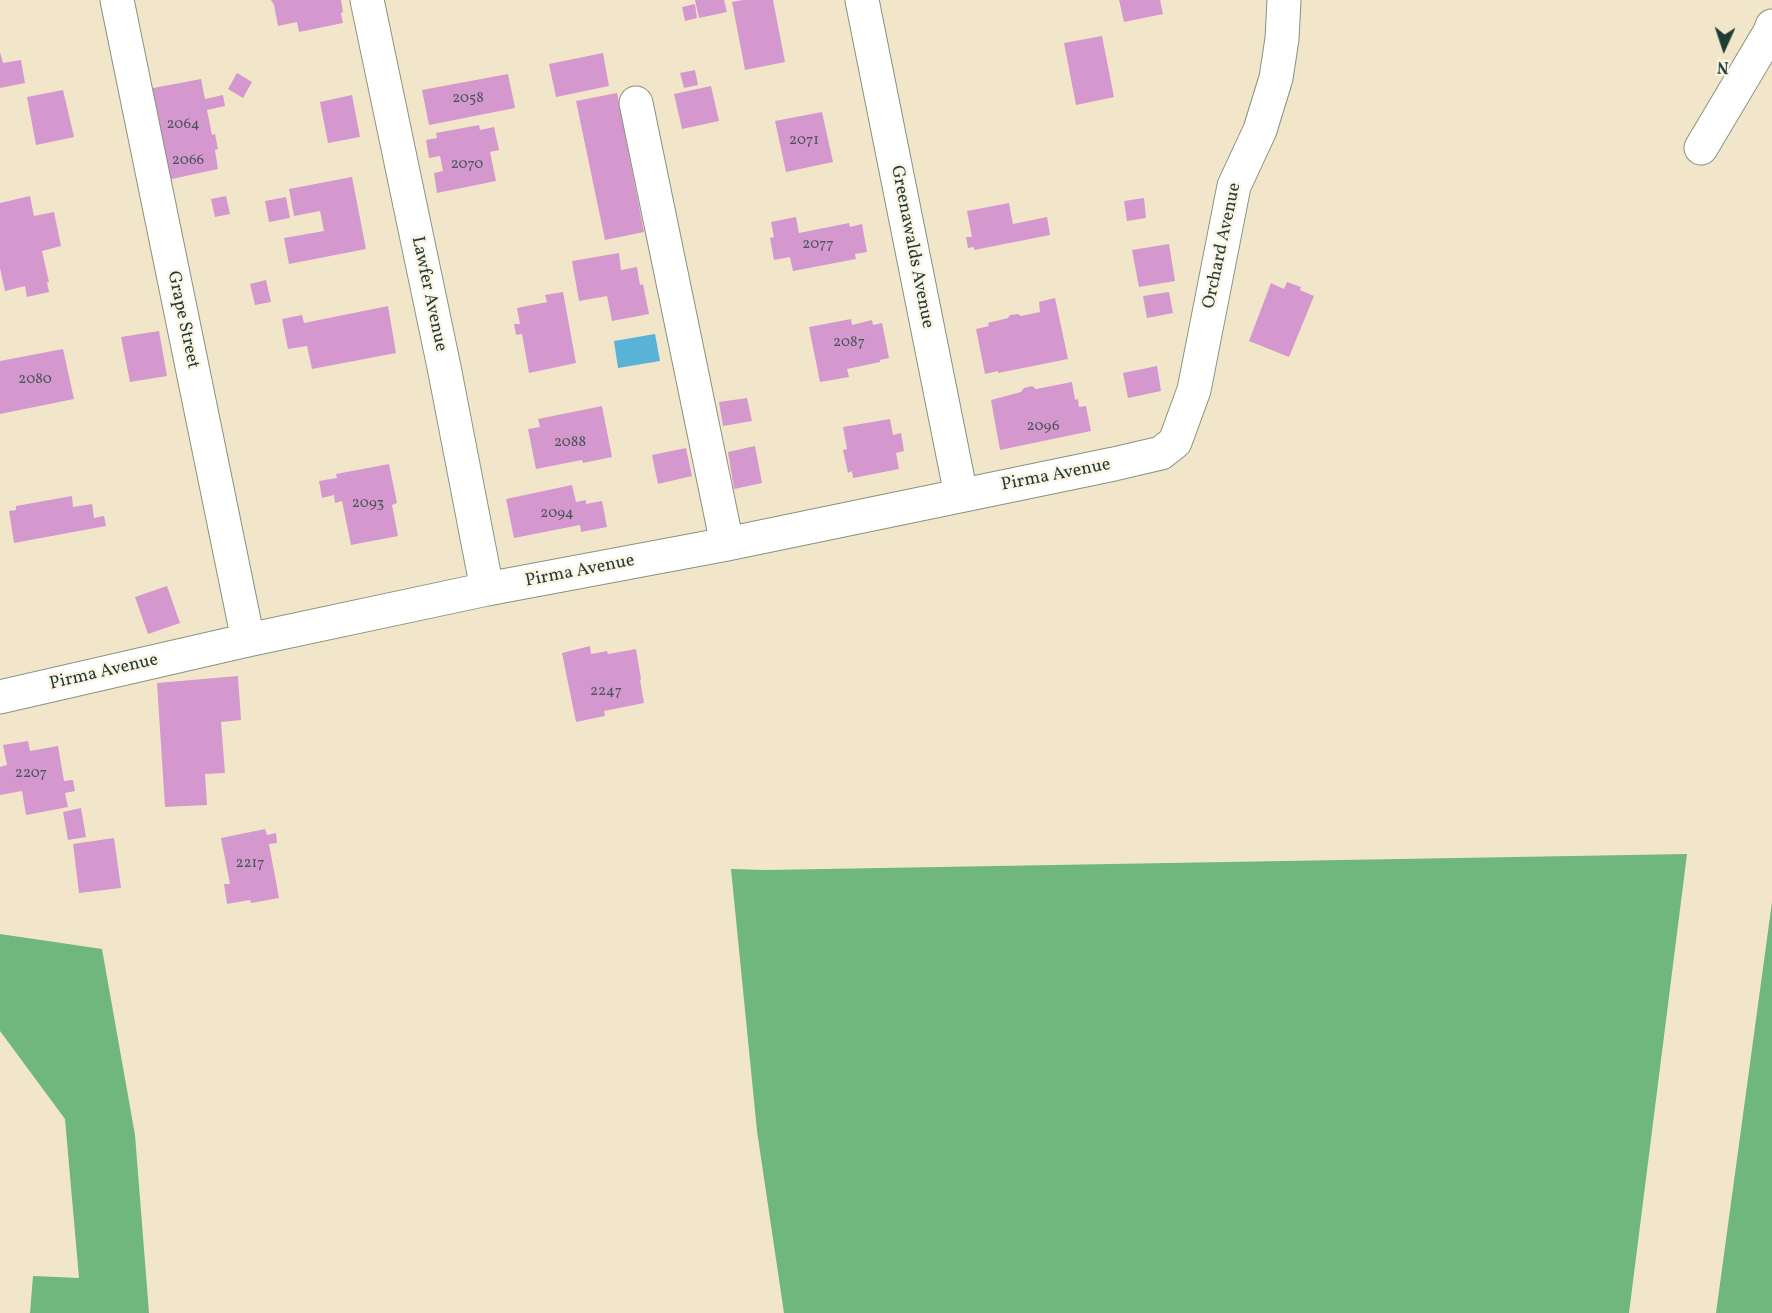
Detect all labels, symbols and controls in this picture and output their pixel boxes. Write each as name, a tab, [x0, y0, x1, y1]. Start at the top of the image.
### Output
north arrow	[1694, 18, 1754, 78]
text: N	[1717, 55, 1729, 77]
house number: 2058	[452, 90, 484, 108]
house number: 2064	[166, 116, 200, 134]
house number: 2071	[789, 132, 819, 150]
house number: 2066	[172, 152, 204, 170]
house number: 2070	[451, 156, 483, 174]
street label: Greenawalds Avenue	[885, 164, 937, 330]
street label: Orchard Avenue	[1199, 181, 1247, 311]
street label: Lawfer Avenue	[405, 234, 451, 354]
house number: 2077	[802, 236, 834, 254]
street label: Grape Street	[161, 269, 203, 371]
house number: 2087	[833, 334, 865, 352]
house number: 2080	[18, 371, 52, 389]
house number: 2096	[1026, 418, 1060, 436]
house number: 2088	[554, 434, 586, 452]
street label: Pirma Avenue	[1000, 455, 1112, 497]
house number: 2093	[352, 495, 384, 513]
house number: 2094	[540, 505, 574, 523]
street label: Pirma Avenue	[524, 551, 636, 593]
street label: Pirma Avenue	[48, 650, 160, 696]
house number: 2247	[590, 683, 622, 701]
house number: 2207	[15, 765, 47, 783]
house number: 2217	[235, 855, 265, 873]

